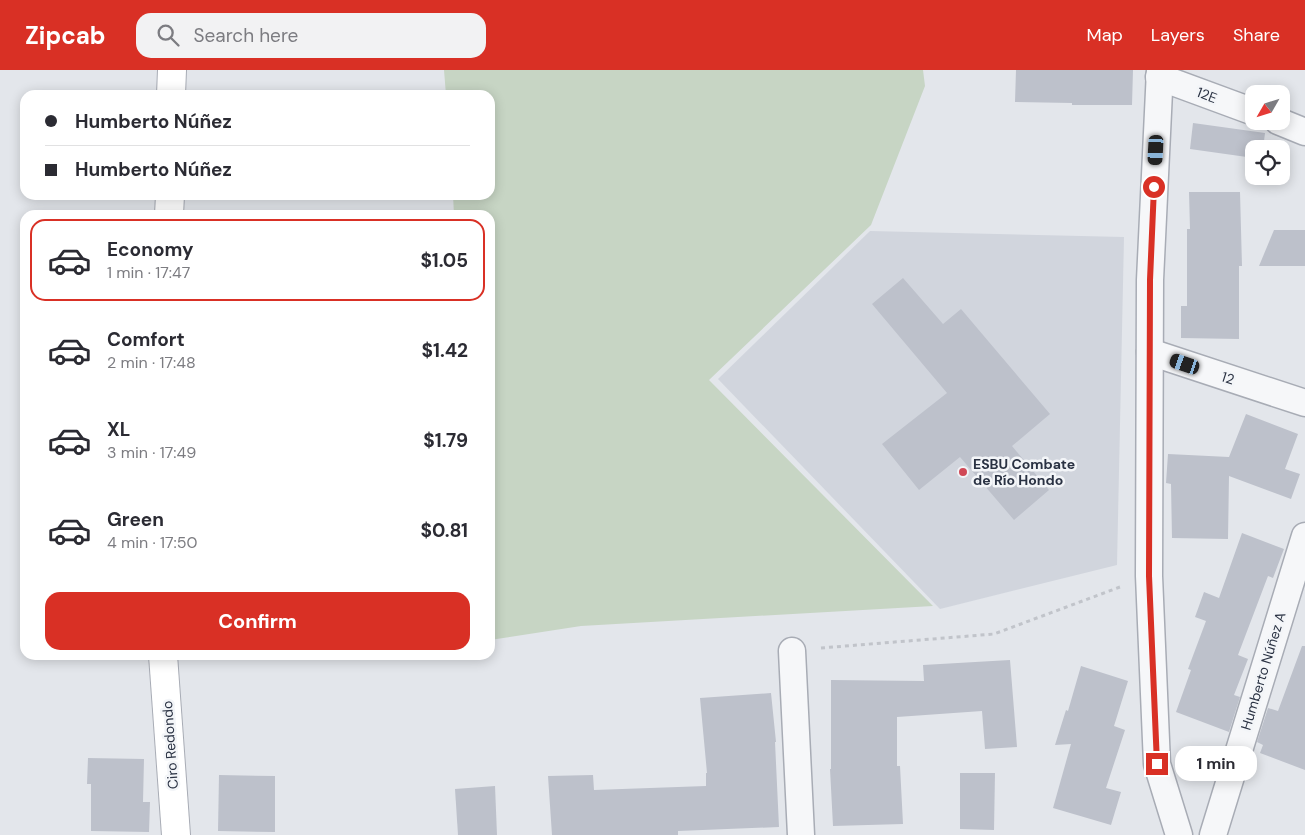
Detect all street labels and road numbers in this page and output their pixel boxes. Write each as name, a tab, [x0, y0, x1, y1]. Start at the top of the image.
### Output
street label: 12E	[1194, 83, 1220, 107]
street label: 12	[1219, 368, 1237, 388]
street label: Humberto Núñez A	[1237, 610, 1289, 732]
street label: Ciro Redondo	[158, 700, 182, 790]

